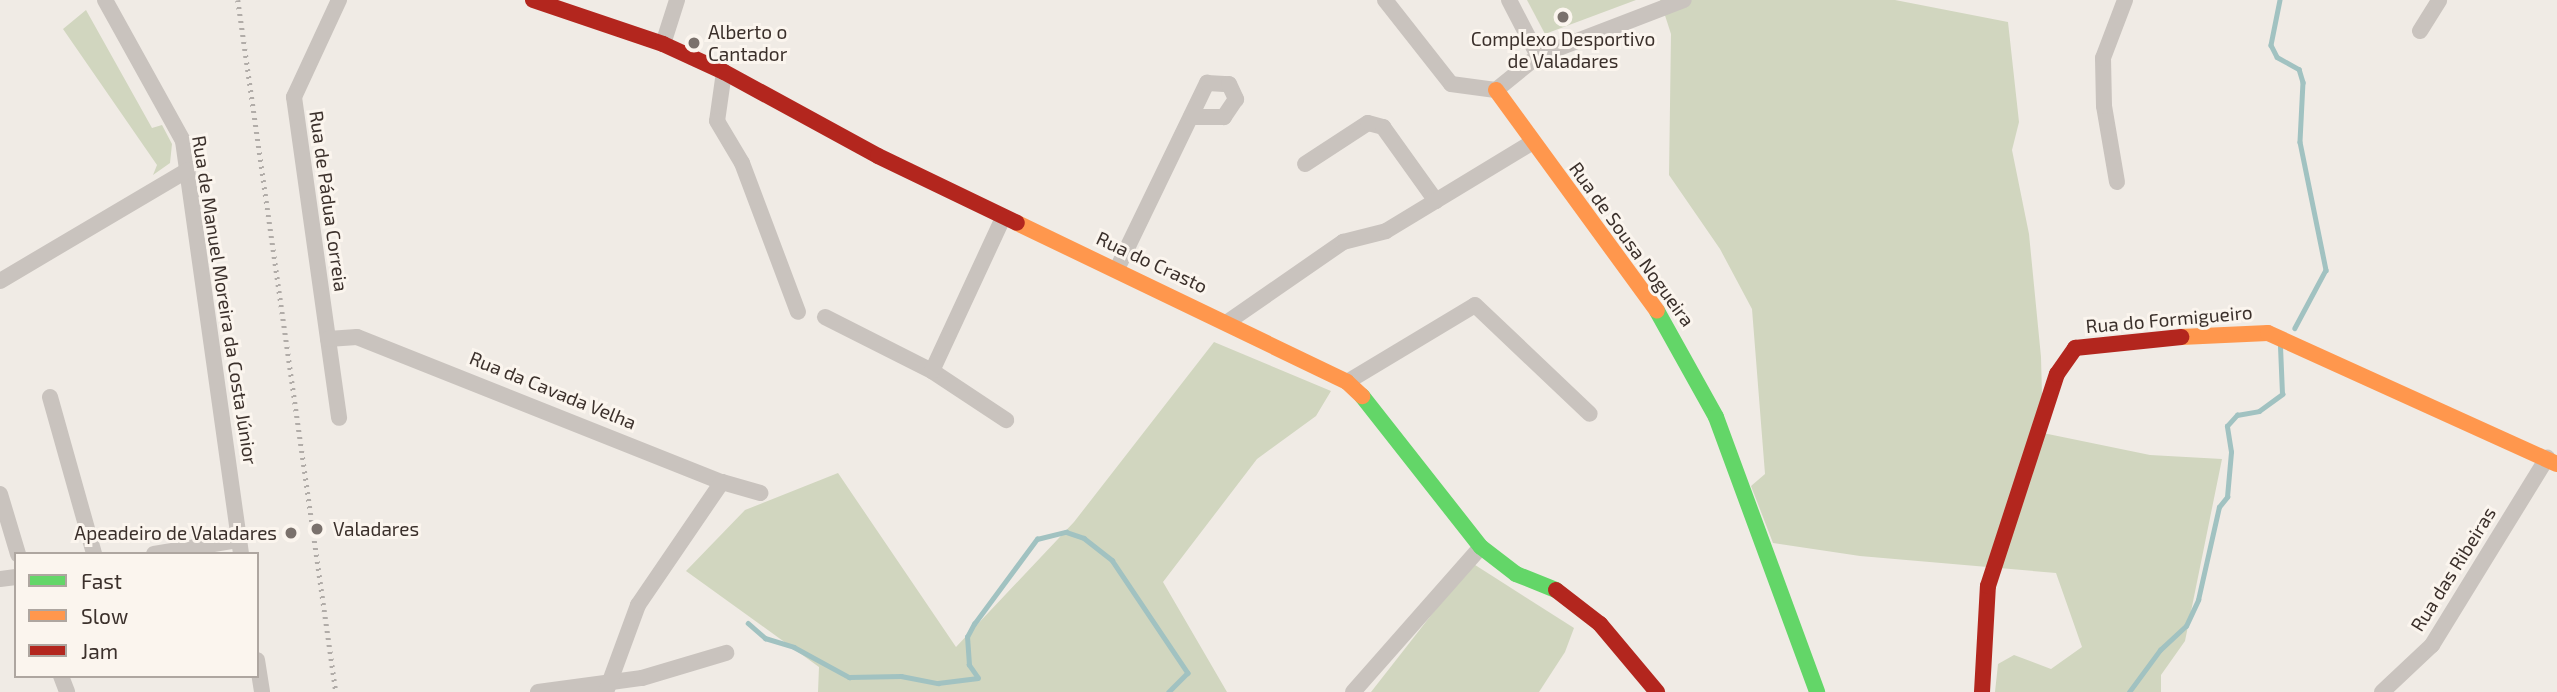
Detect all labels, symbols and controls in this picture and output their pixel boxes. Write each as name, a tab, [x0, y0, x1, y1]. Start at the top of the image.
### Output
marker: Complexo Desportivo de Valadares	[1555, 9, 1571, 25]
place label: Alberto o Cantador	[708, 21, 787, 65]
place label: Complexo Desportivo de Valadares	[1471, 28, 1655, 72]
marker: Alberto o Cantador	[686, 35, 702, 51]
street label: Rua de Pádua Correia	[305, 109, 353, 293]
street label: Rua de Manuel Moreira da Costa Júnior	[188, 133, 262, 467]
street label: Rua de Sousa Nogueira	[1565, 157, 1699, 331]
street label: Rua do Crasto	[1093, 226, 1211, 298]
street label: Rua do Formigueiro	[2085, 300, 2253, 338]
street label: Rua da Cavada Velha	[466, 346, 640, 434]
street label: Rua das Ribeiras	[2406, 503, 2500, 635]
place label: Valadares	[333, 518, 419, 540]
marker: Valadares	[307, 519, 327, 539]
place label: Apeadeiro de Valadares	[74, 522, 277, 544]
marker: Apeadeiro de Valadares	[283, 525, 299, 541]
legend	[14, 552, 259, 678]
text: Fast	[81, 568, 122, 593]
text: Slow	[81, 603, 128, 628]
text: Jam	[81, 638, 118, 663]

